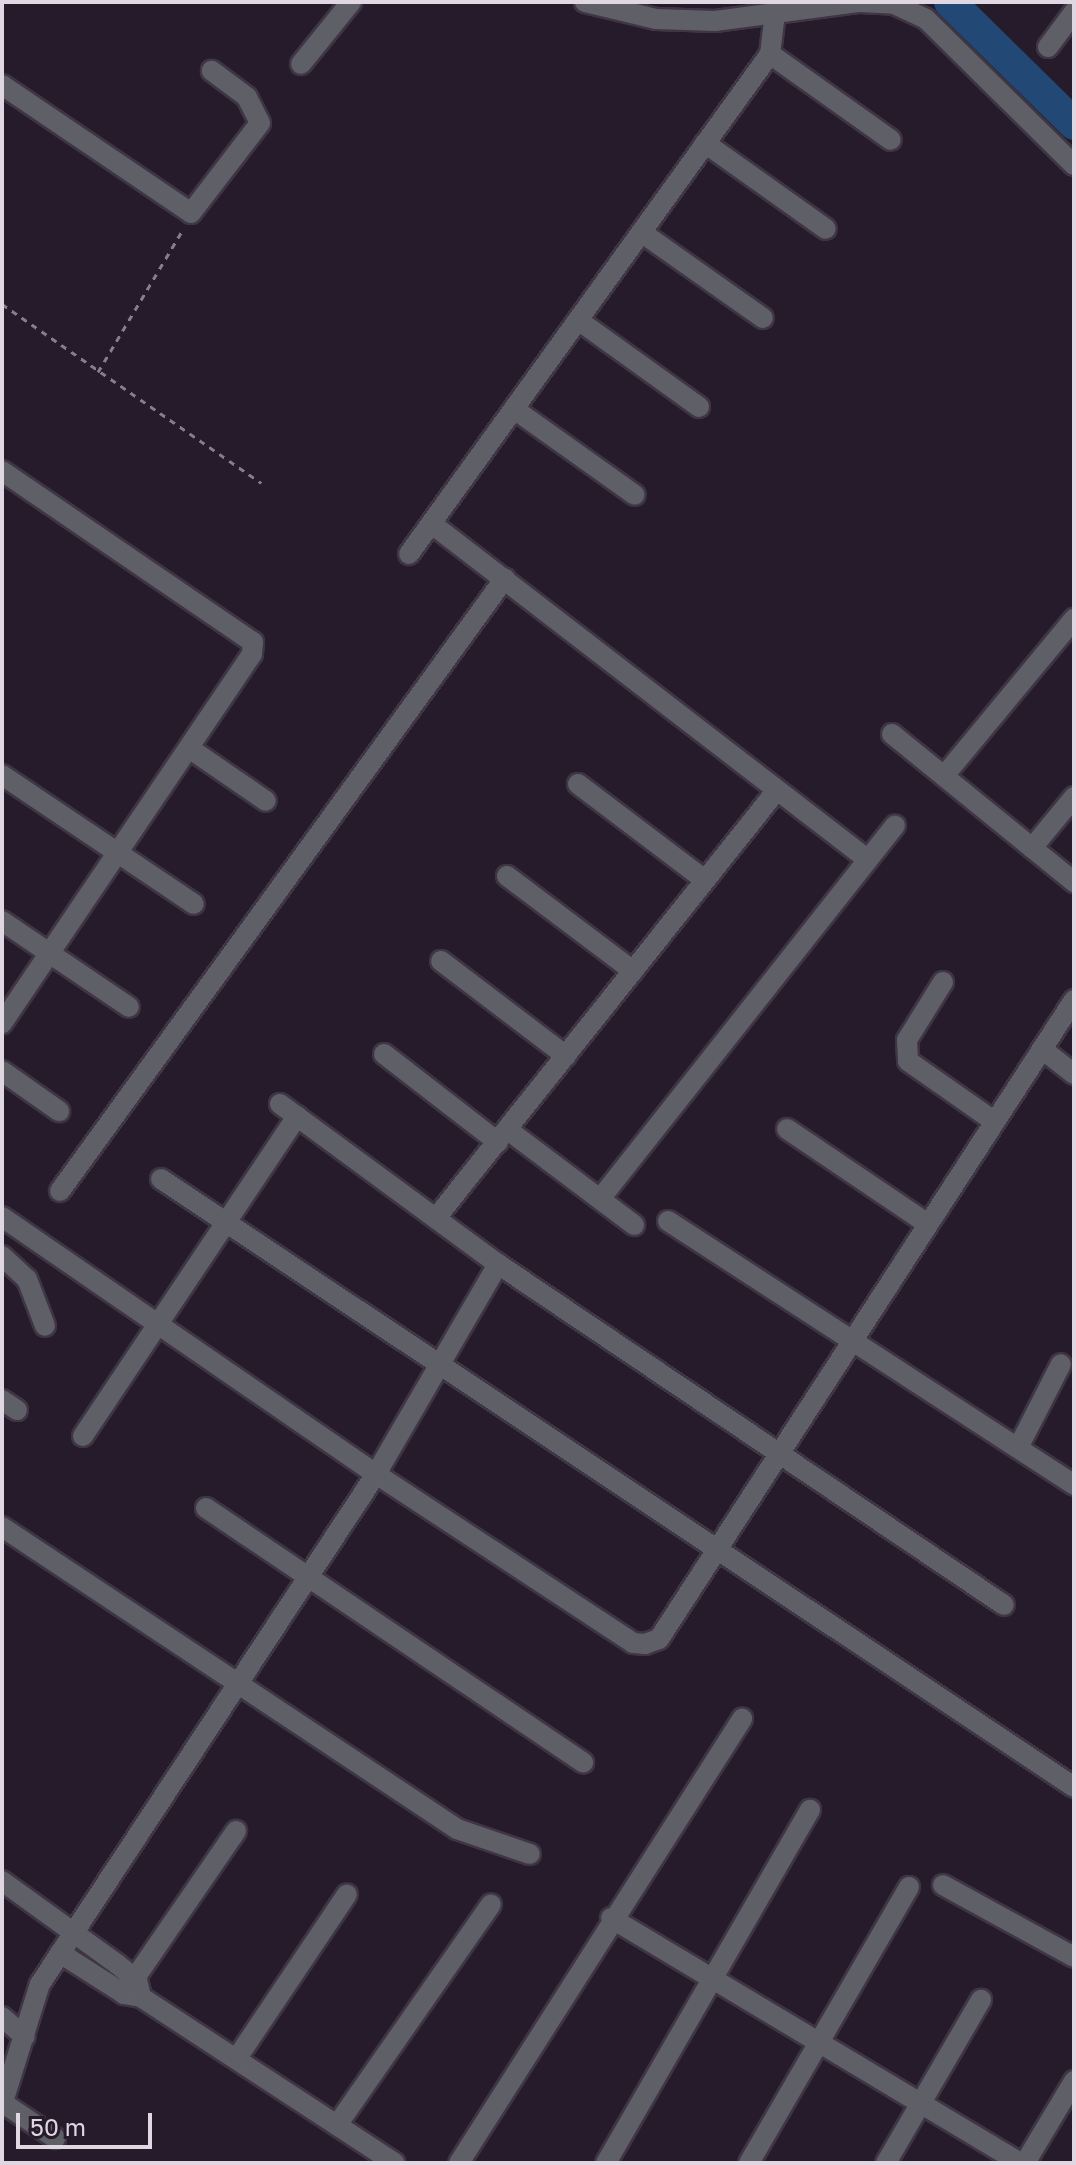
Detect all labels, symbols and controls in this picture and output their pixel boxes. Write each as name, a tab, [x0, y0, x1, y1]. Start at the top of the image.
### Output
scale bar	[20, 2097, 156, 2147]
text: 50 m	[30, 2112, 86, 2141]

